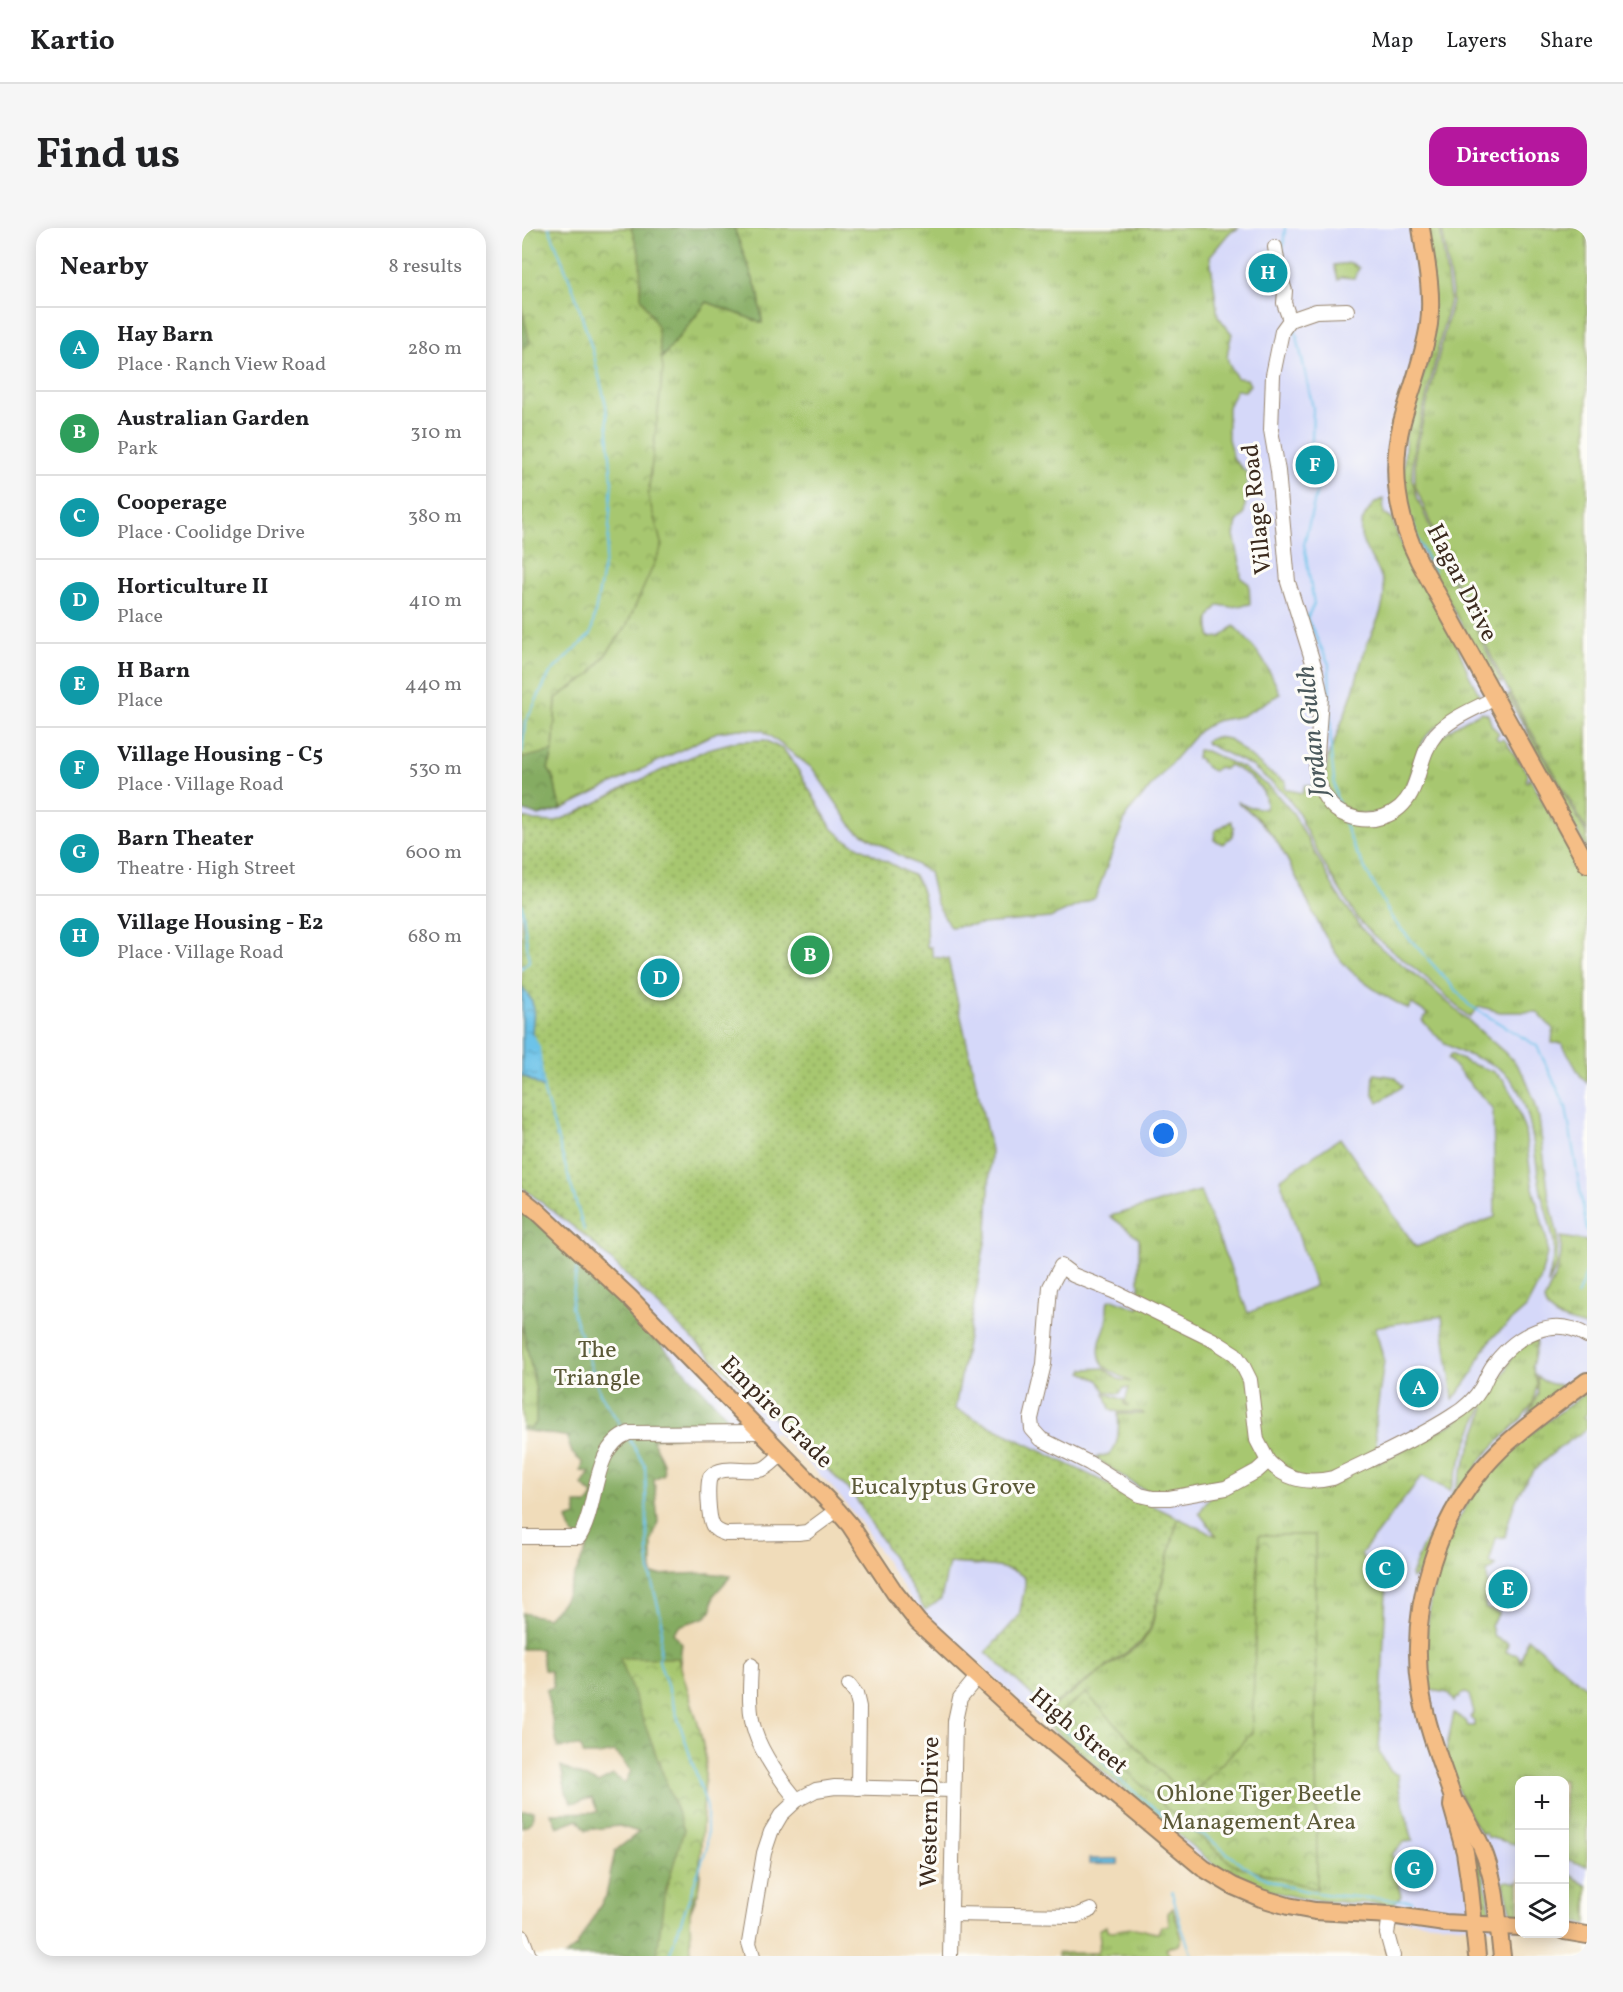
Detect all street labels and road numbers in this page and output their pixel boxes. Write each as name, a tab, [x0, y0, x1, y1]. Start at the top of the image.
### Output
street label: Village Road	[1234, 442, 1282, 576]
street label: Hagar Drive	[1417, 518, 1505, 648]
street label: Empire Grade	[712, 1349, 840, 1477]
street label: High Street	[1021, 1681, 1135, 1783]
street label: Western Drive	[913, 1736, 949, 1888]

